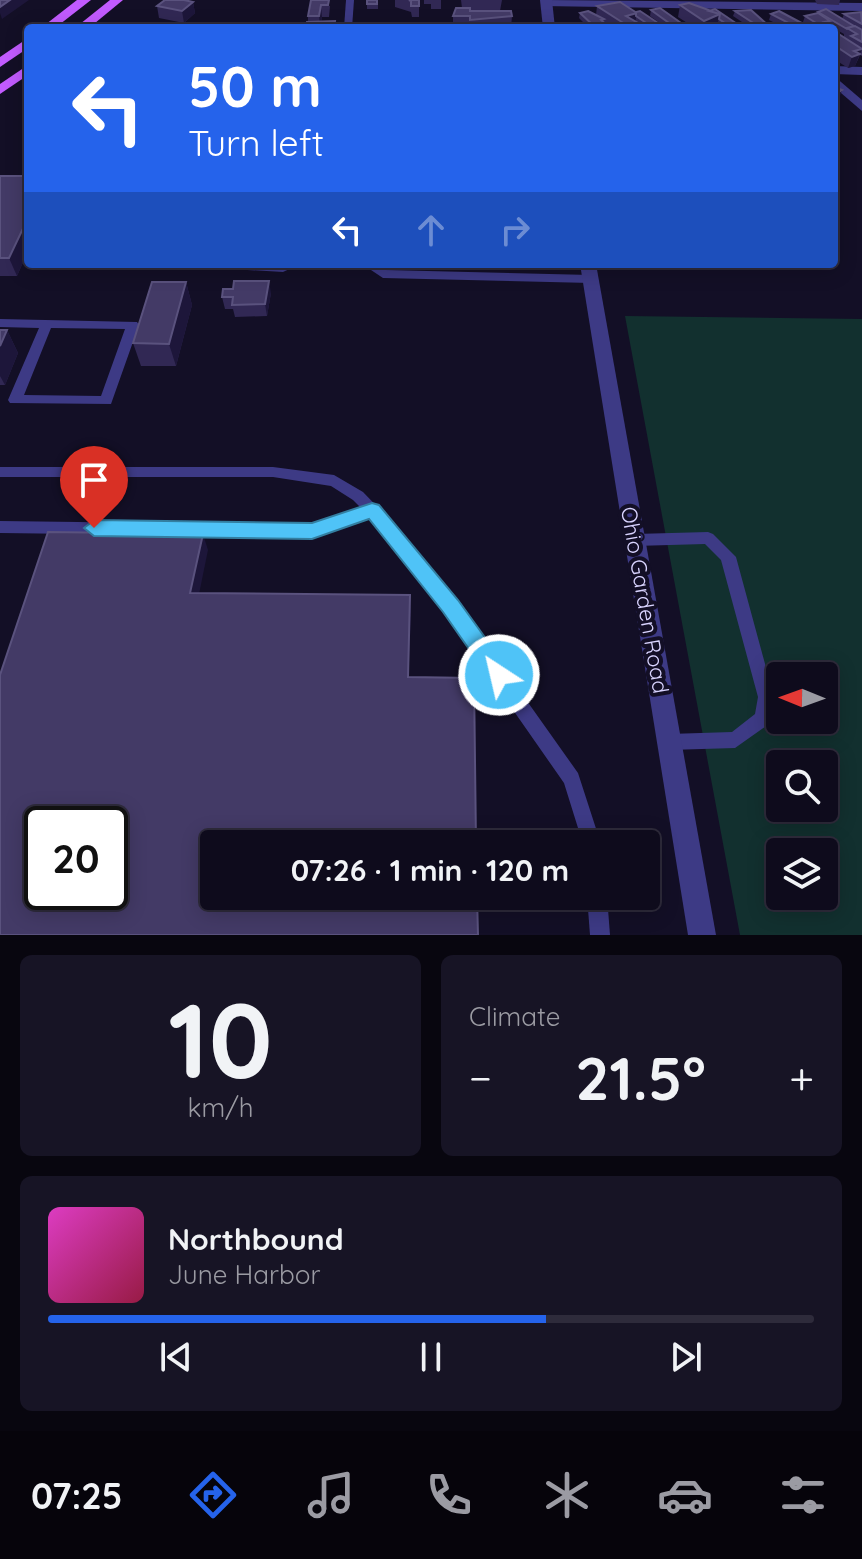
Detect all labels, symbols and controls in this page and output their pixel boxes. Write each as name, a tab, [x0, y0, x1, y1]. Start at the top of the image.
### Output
text: 50 m	[188, 51, 322, 121]
icon: left	[56, 56, 160, 160]
text: Turn left	[188, 120, 324, 165]
icon: left	[325, 208, 369, 252]
icon: ahead	[409, 208, 453, 252]
icon: right	[493, 208, 537, 252]
pin	[60, 446, 128, 528]
icon: arrive	[72, 458, 116, 502]
street label: Ohio Garden Road	[615, 504, 675, 696]
position arrow	[457, 633, 541, 717]
north arrow	[766, 662, 838, 734]
map controls	[766, 662, 838, 910]
button: search	[766, 750, 838, 822]
speed limit sign: 20	[24, 806, 128, 910]
button: layers	[766, 838, 838, 910]
text: 07:26 · 1 min · 120 m	[291, 851, 569, 889]
text: 10	[168, 974, 273, 1104]
text: Climate	[469, 1000, 560, 1033]
text: 21.5°	[575, 1040, 706, 1115]
text: −	[469, 1050, 492, 1105]
text: +	[789, 1050, 814, 1105]
text: km/h	[188, 1091, 253, 1124]
text: Northbound	[168, 1220, 344, 1258]
text: June Harbor	[168, 1258, 320, 1291]
icon: previous	[154, 1335, 198, 1379]
icon: pause	[409, 1335, 453, 1379]
icon: next	[664, 1335, 708, 1379]
icon: directions	[185, 1467, 241, 1523]
icon: music	[303, 1467, 359, 1523]
icon: phone	[421, 1467, 477, 1523]
icon: climate	[539, 1467, 595, 1523]
icon: car	[657, 1467, 713, 1523]
icon: filters	[775, 1467, 831, 1523]
text: 07:25	[31, 1473, 123, 1518]

